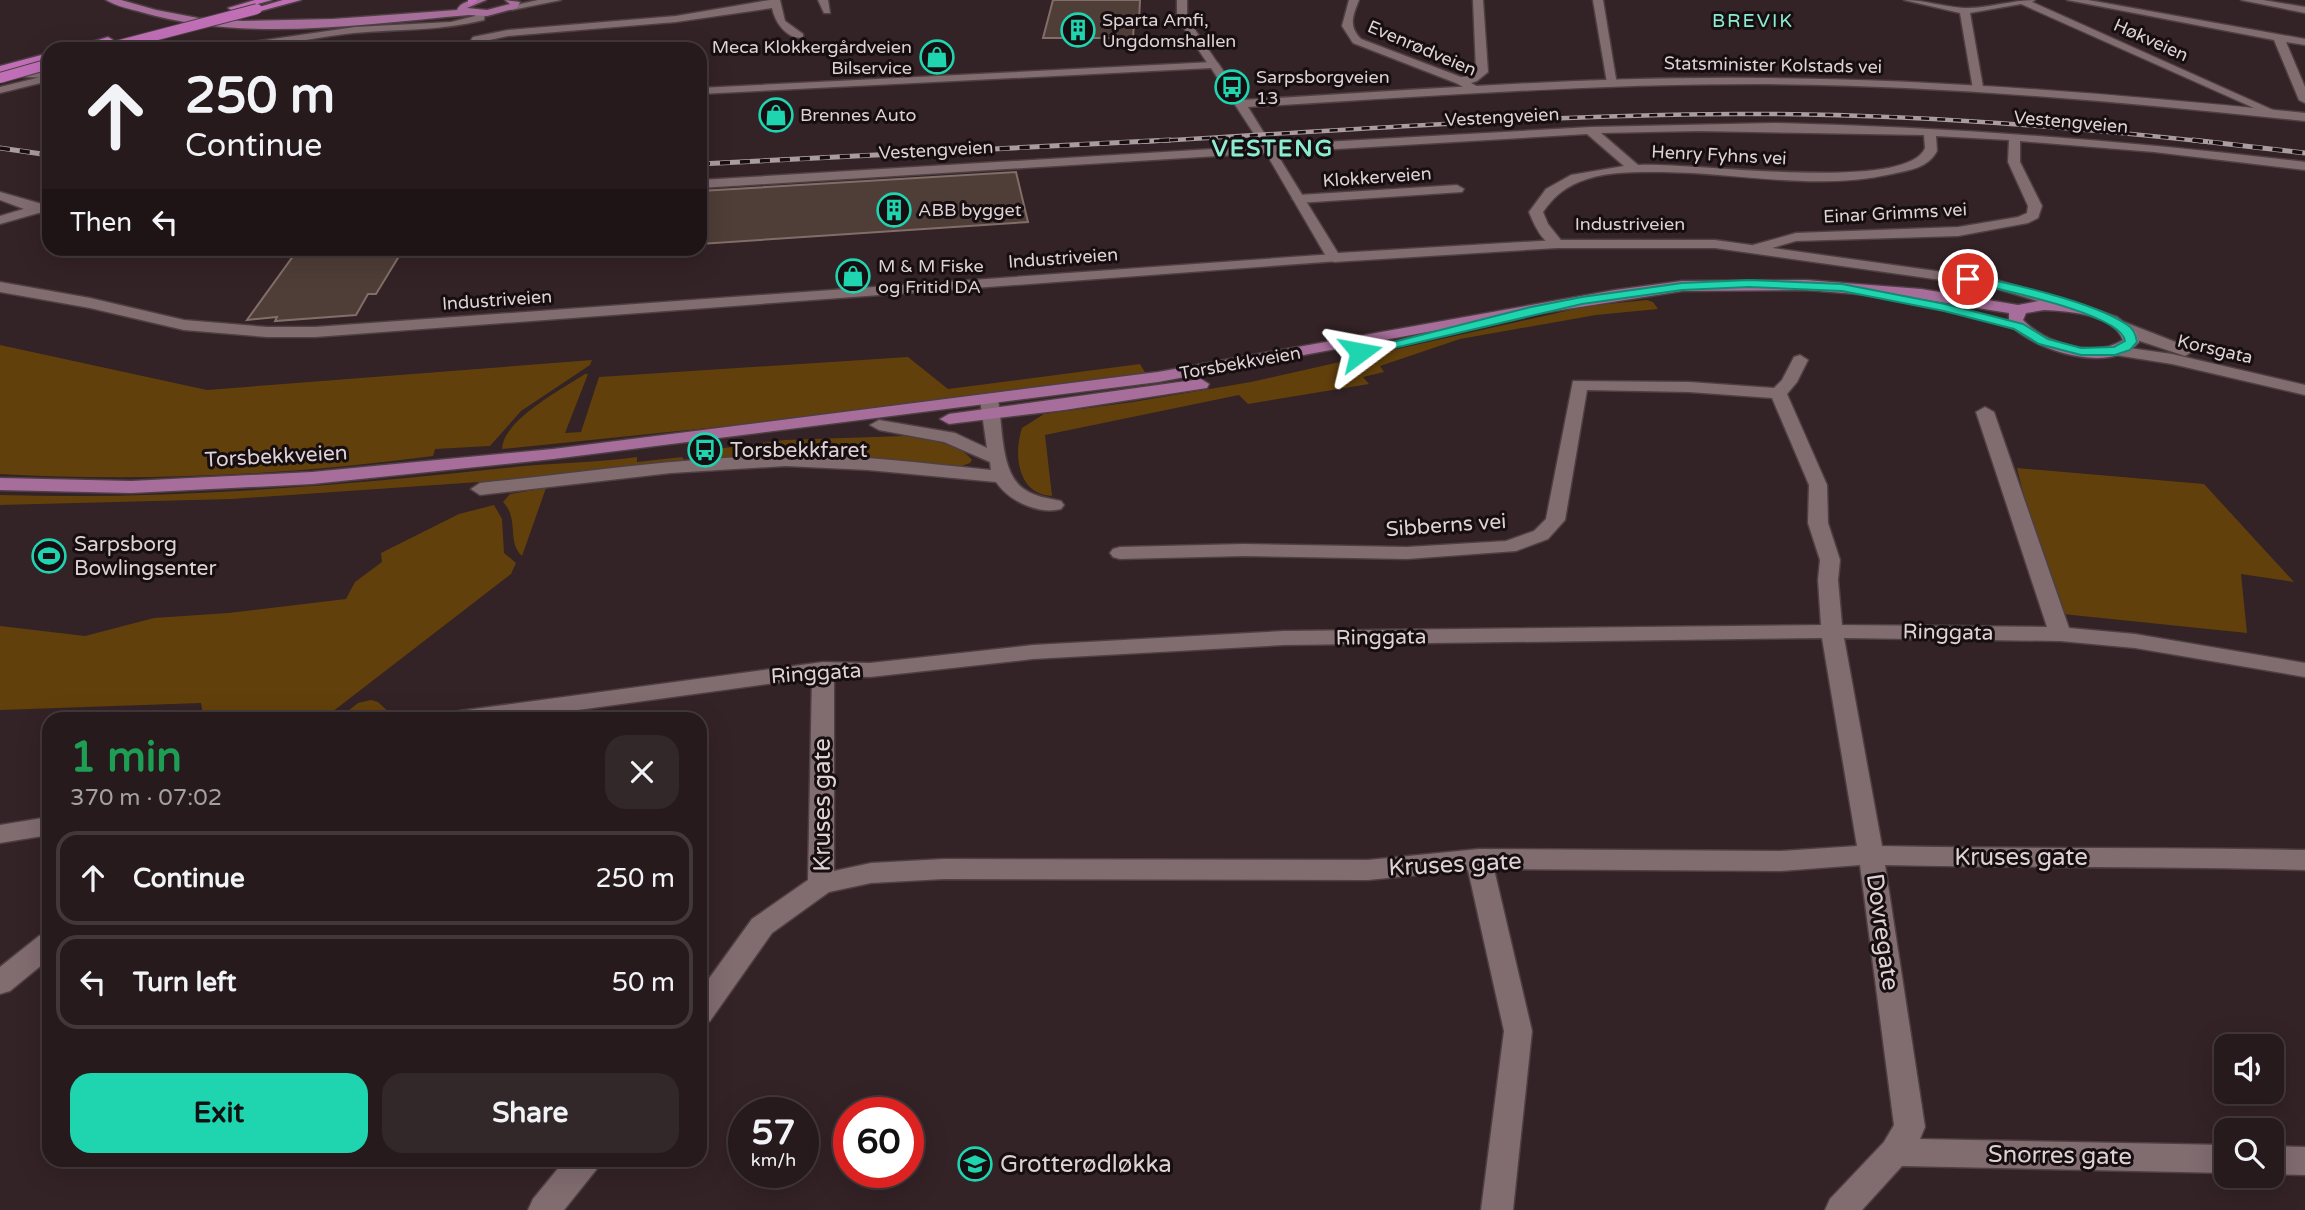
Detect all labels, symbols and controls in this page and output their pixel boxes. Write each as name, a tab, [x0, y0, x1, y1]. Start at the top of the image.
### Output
place label: Sparta Amfi, Ungdomshallen	[1102, 9, 1236, 52]
district label: BREVIK	[1712, 10, 1794, 32]
building icon: Sparta Amfi, Ungdomshallen	[1059, 11, 1097, 49]
street label: Høkveien	[2110, 14, 2192, 66]
street label: Evenrødveien	[1364, 15, 1480, 81]
place label: Meca Klokkergårdveien Bilservice	[712, 36, 912, 79]
shop icon: Meca Klokkergårdveien Bilservice	[918, 38, 956, 76]
street label: Statsminister Kolstads vei	[1664, 52, 1882, 78]
place label: Sarpsborgveien 13	[1256, 66, 1390, 109]
text: 250 m	[185, 67, 335, 126]
bus stop icon: Sarpsborgveien 13	[1213, 68, 1251, 106]
icon: ahead	[70, 70, 161, 161]
shop icon: Brennes Auto	[757, 96, 795, 134]
street label: Vestengveien	[1444, 103, 1560, 131]
place label: Brennes Auto	[800, 104, 916, 126]
street label: Vestengveien	[2013, 106, 2129, 138]
text: Continue	[185, 127, 322, 165]
district label: VESTENG	[1212, 135, 1334, 163]
street label: Vestengveien	[878, 136, 994, 164]
street label: Henry Fyhns vei	[1651, 140, 1787, 170]
street label: Klokkerveien	[1322, 162, 1432, 192]
building icon: ABB bygget	[875, 191, 913, 229]
street label: Einar Grimms vei	[1822, 198, 1968, 228]
place label: ABB bygget	[918, 199, 1022, 221]
icon: left	[146, 203, 184, 241]
text: Then	[70, 207, 132, 238]
street label: Industriveien	[1575, 213, 1685, 235]
street label: Industriveien	[1007, 243, 1119, 273]
pin	[1938, 249, 1998, 309]
place label: M & M Fiske og Fritid DA	[878, 255, 984, 298]
shop icon: M & M Fiske og Fritid DA	[834, 257, 872, 295]
icon: arrive	[1949, 260, 1987, 298]
street label: Industriveien	[441, 285, 553, 315]
position arrow	[1323, 315, 1397, 389]
street label: Korsgata	[2175, 330, 2255, 368]
street label: Torsbekkveien	[1178, 342, 1302, 384]
bus stop icon: Torsbekkfaret	[686, 431, 724, 469]
place label: Torsbekkfaret	[730, 438, 868, 463]
street label: Torsbekkveien	[204, 440, 348, 473]
street label: Sibberns vei	[1385, 509, 1507, 542]
place label: Sarpsborg Bowlingsenter	[74, 532, 217, 581]
sports icon: Sarpsborg Bowlingsenter	[30, 537, 68, 575]
street label: Ringgata	[1902, 619, 1994, 646]
street label: Ringgata	[1335, 624, 1427, 651]
street label: Ringgata	[770, 658, 862, 689]
text: 1 min	[70, 732, 182, 783]
button: close	[605, 735, 679, 809]
street label: Kruses gate	[808, 738, 837, 872]
text: 370 m · 07:02	[70, 784, 222, 812]
street label: Kruses gate	[1954, 843, 2088, 872]
street label: Kruses gate	[1388, 847, 1523, 882]
icon: ahead	[74, 859, 112, 897]
text: Continue	[133, 863, 245, 894]
text: 250 m	[595, 863, 675, 894]
street label: Dovregate	[1860, 872, 1905, 993]
icon: left	[74, 963, 112, 1001]
text: Turn left	[133, 967, 236, 998]
text: 50 m	[612, 967, 675, 998]
map controls	[2214, 1034, 2284, 1188]
button: sound	[2214, 1034, 2284, 1104]
button: Exit	[70, 1073, 368, 1153]
button: Share	[382, 1073, 679, 1153]
speed limit sign: 60	[833, 1097, 924, 1188]
text: 57	[752, 1112, 795, 1154]
button: search	[2214, 1118, 2284, 1188]
street label: Snorres gate	[1988, 1140, 2132, 1171]
school or university icon: Grotterødløkka	[956, 1145, 994, 1183]
text: km/h	[751, 1149, 796, 1171]
place label: Grotterødløkka	[1000, 1150, 1172, 1179]

